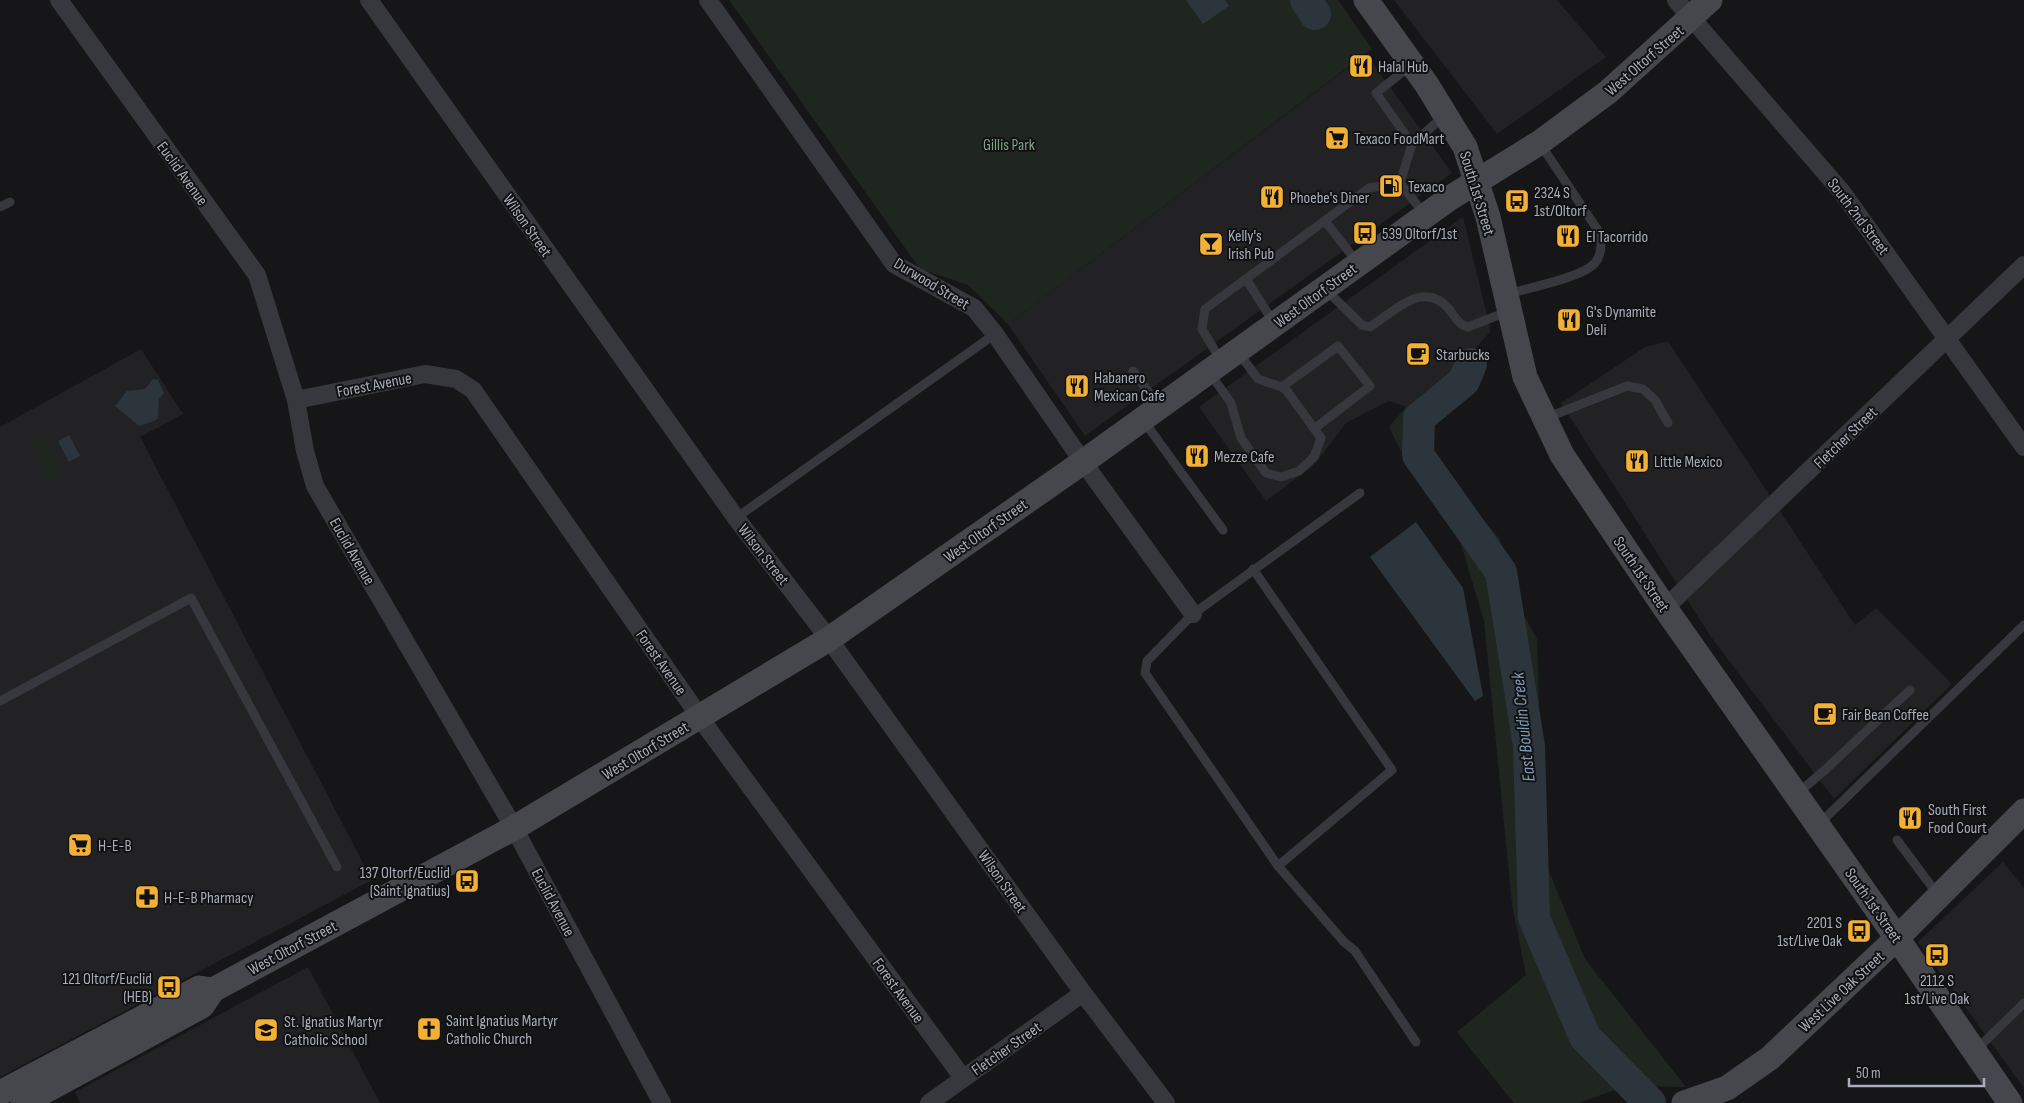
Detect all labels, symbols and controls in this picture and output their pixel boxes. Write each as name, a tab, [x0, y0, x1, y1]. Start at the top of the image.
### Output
street label: West Oltorf Street	[1602, 22, 1688, 100]
restaurant icon: Halal Hub	[1348, 53, 1374, 79]
place label: Halal Hub	[1378, 58, 1428, 77]
supermarket icon: Texaco FoodMart	[1324, 125, 1350, 151]
place label: Texaco FoodMart	[1354, 130, 1445, 149]
park label: Gillis Park	[983, 136, 1035, 155]
street label: Euclid Avenue	[152, 138, 211, 210]
street label: South 1st Street	[1455, 149, 1498, 238]
fuel station icon: Texaco	[1378, 173, 1404, 199]
street label: South 2nd Street	[1823, 175, 1893, 259]
place label: Texaco	[1408, 178, 1445, 197]
restaurant icon: Phoebe's Diner	[1259, 184, 1285, 210]
place label: 2324 S 1st/Oltorf	[1534, 184, 1587, 221]
bus stop icon: 2324 S 1st/Oltorf	[1504, 188, 1530, 214]
place label: Phoebe's Diner	[1290, 189, 1370, 208]
street label: Wilson Street	[498, 191, 555, 261]
bus stop icon: 539 Oltorf/1st	[1352, 220, 1378, 246]
restaurant icon: El Tacorrido	[1555, 223, 1581, 249]
place label: 539 Oltorf/1st	[1382, 225, 1457, 244]
place label: Kelly's Irish Pub	[1228, 227, 1274, 264]
place label: El Tacorrido	[1586, 228, 1648, 247]
bar icon: Kelly's Irish Pub	[1198, 231, 1224, 257]
street label: Durwood Street	[890, 254, 972, 314]
street label: West Oltorf Street	[1271, 260, 1361, 333]
place label: G's Dynamite Deli	[1586, 303, 1656, 340]
restaurant icon: G's Dynamite Deli	[1556, 307, 1582, 333]
cafe icon: Starbucks	[1405, 341, 1431, 367]
place label: Starbucks	[1436, 346, 1490, 365]
street label: Forest Avenue	[335, 369, 413, 402]
place label: Habanero Mexican Cafe	[1094, 369, 1165, 406]
restaurant icon: Habanero Mexican Cafe	[1064, 373, 1090, 399]
street label: Fletcher Street	[1810, 403, 1882, 473]
restaurant icon: Mezze Cafe	[1184, 443, 1210, 469]
place label: Mezze Cafe	[1214, 448, 1275, 467]
restaurant icon: Little Mexico	[1624, 448, 1650, 474]
place label: Little Mexico	[1654, 453, 1722, 472]
street label: West Oltorf Street	[940, 495, 1031, 567]
street label: Euclid Avenue	[325, 515, 379, 589]
street label: Wilson Street	[733, 521, 793, 589]
street label: South 1st Street	[1609, 533, 1673, 616]
street label: Forest Avenue	[631, 626, 690, 699]
water label: East Bouldin Creek	[1507, 670, 1540, 783]
cafe icon: Fair Bean Coffee	[1812, 701, 1838, 727]
place label: Fair Bean Coffee	[1842, 706, 1929, 725]
street label: West Oltorf Street	[599, 718, 693, 785]
place label: South First Food Court	[1928, 801, 1987, 838]
restaurant icon: South First Food Court	[1897, 805, 1923, 831]
supermarket icon: H-E-B	[67, 832, 93, 858]
place label: H-E-B	[98, 837, 132, 856]
street label: Wilson Street	[973, 847, 1030, 917]
place label: 137 Oltorf/Euclid (Saint Ignatius)	[360, 864, 450, 901]
street label: Euclid Avenue	[527, 865, 579, 940]
street label: South 1st Street	[1840, 865, 1906, 947]
bus stop icon: 137 Oltorf/Euclid (Saint Ignatius)	[454, 868, 480, 894]
pharmacy icon: H-E-B Pharmacy	[134, 884, 160, 910]
place label: H-E-B Pharmacy	[164, 889, 253, 908]
place label: 2201 S 1st/Live Oak	[1777, 914, 1842, 951]
street label: West Oltorf Street	[245, 917, 340, 980]
bus stop icon: 2201 S 1st/Live Oak	[1846, 918, 1872, 944]
bus stop icon: 2112 S 1st/Live Oak	[1924, 942, 1950, 968]
street label: West Live Oak Street	[1795, 948, 1889, 1037]
street label: Forest Avenue	[868, 955, 928, 1027]
place label: 121 Oltorf/Euclid (HEB)	[62, 970, 152, 1007]
place label: 2112 S 1st/Live Oak	[1905, 972, 1969, 1009]
bus stop icon: 121 Oltorf/Euclid (HEB)	[156, 974, 182, 1000]
place label: Saint Ignatius Martyr Catholic Church	[446, 1012, 558, 1049]
place label: St. Ignatius Martyr Catholic School	[284, 1013, 383, 1050]
church icon: Saint Ignatius Martyr Catholic Church	[416, 1016, 442, 1042]
school or university icon: St. Ignatius Martyr Catholic School	[253, 1017, 279, 1043]
street label: Fletcher Street	[968, 1018, 1045, 1080]
scale bar	[1849, 1056, 1984, 1088]
text: 50 m	[1856, 1064, 1881, 1083]

